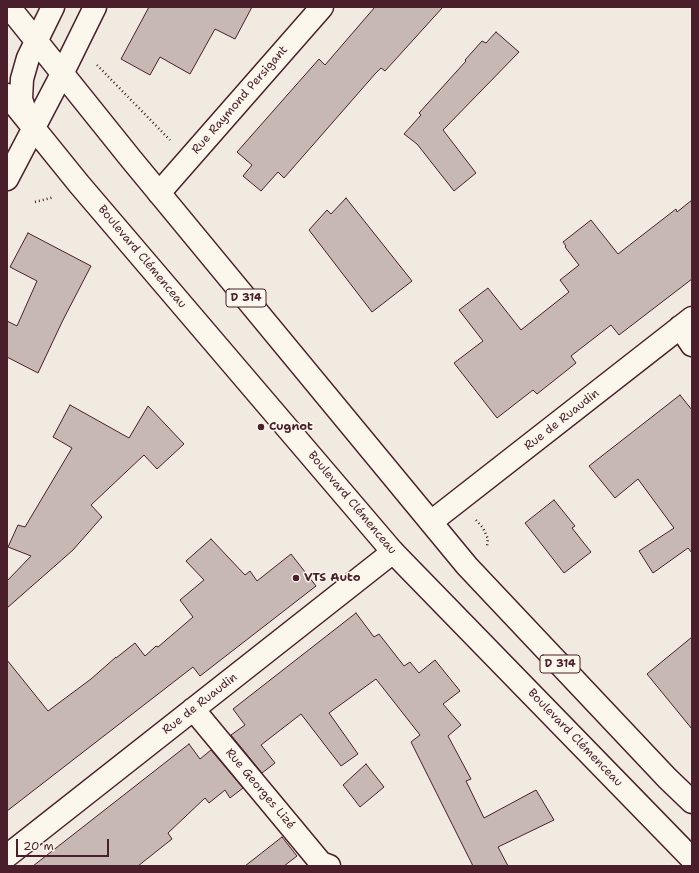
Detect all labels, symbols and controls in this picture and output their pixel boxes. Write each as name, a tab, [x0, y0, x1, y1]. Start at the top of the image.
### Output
street label: Rue Raymond Persigant	[189, 43, 291, 157]
street label: Boulevard Clémenceau	[95, 202, 189, 312]
road number: D 314	[226, 289, 266, 307]
street label: Rue de Ruaudin	[522, 386, 602, 454]
place label: Cugnot	[269, 420, 313, 434]
marker: Cugnot	[256, 422, 266, 432]
street label: Boulevard Clémenceau	[305, 448, 399, 558]
place label: VTS Auto	[304, 571, 360, 585]
marker: VTS Auto	[291, 573, 301, 583]
road number: D 314	[540, 655, 580, 673]
street label: Rue de Ruaudin	[160, 670, 240, 738]
street label: Boulevard Clémenceau	[525, 686, 625, 790]
street label: Rue Georges Lizé	[222, 746, 298, 832]
scale bar	[18, 831, 111, 857]
text: 20 m	[23, 838, 54, 854]

